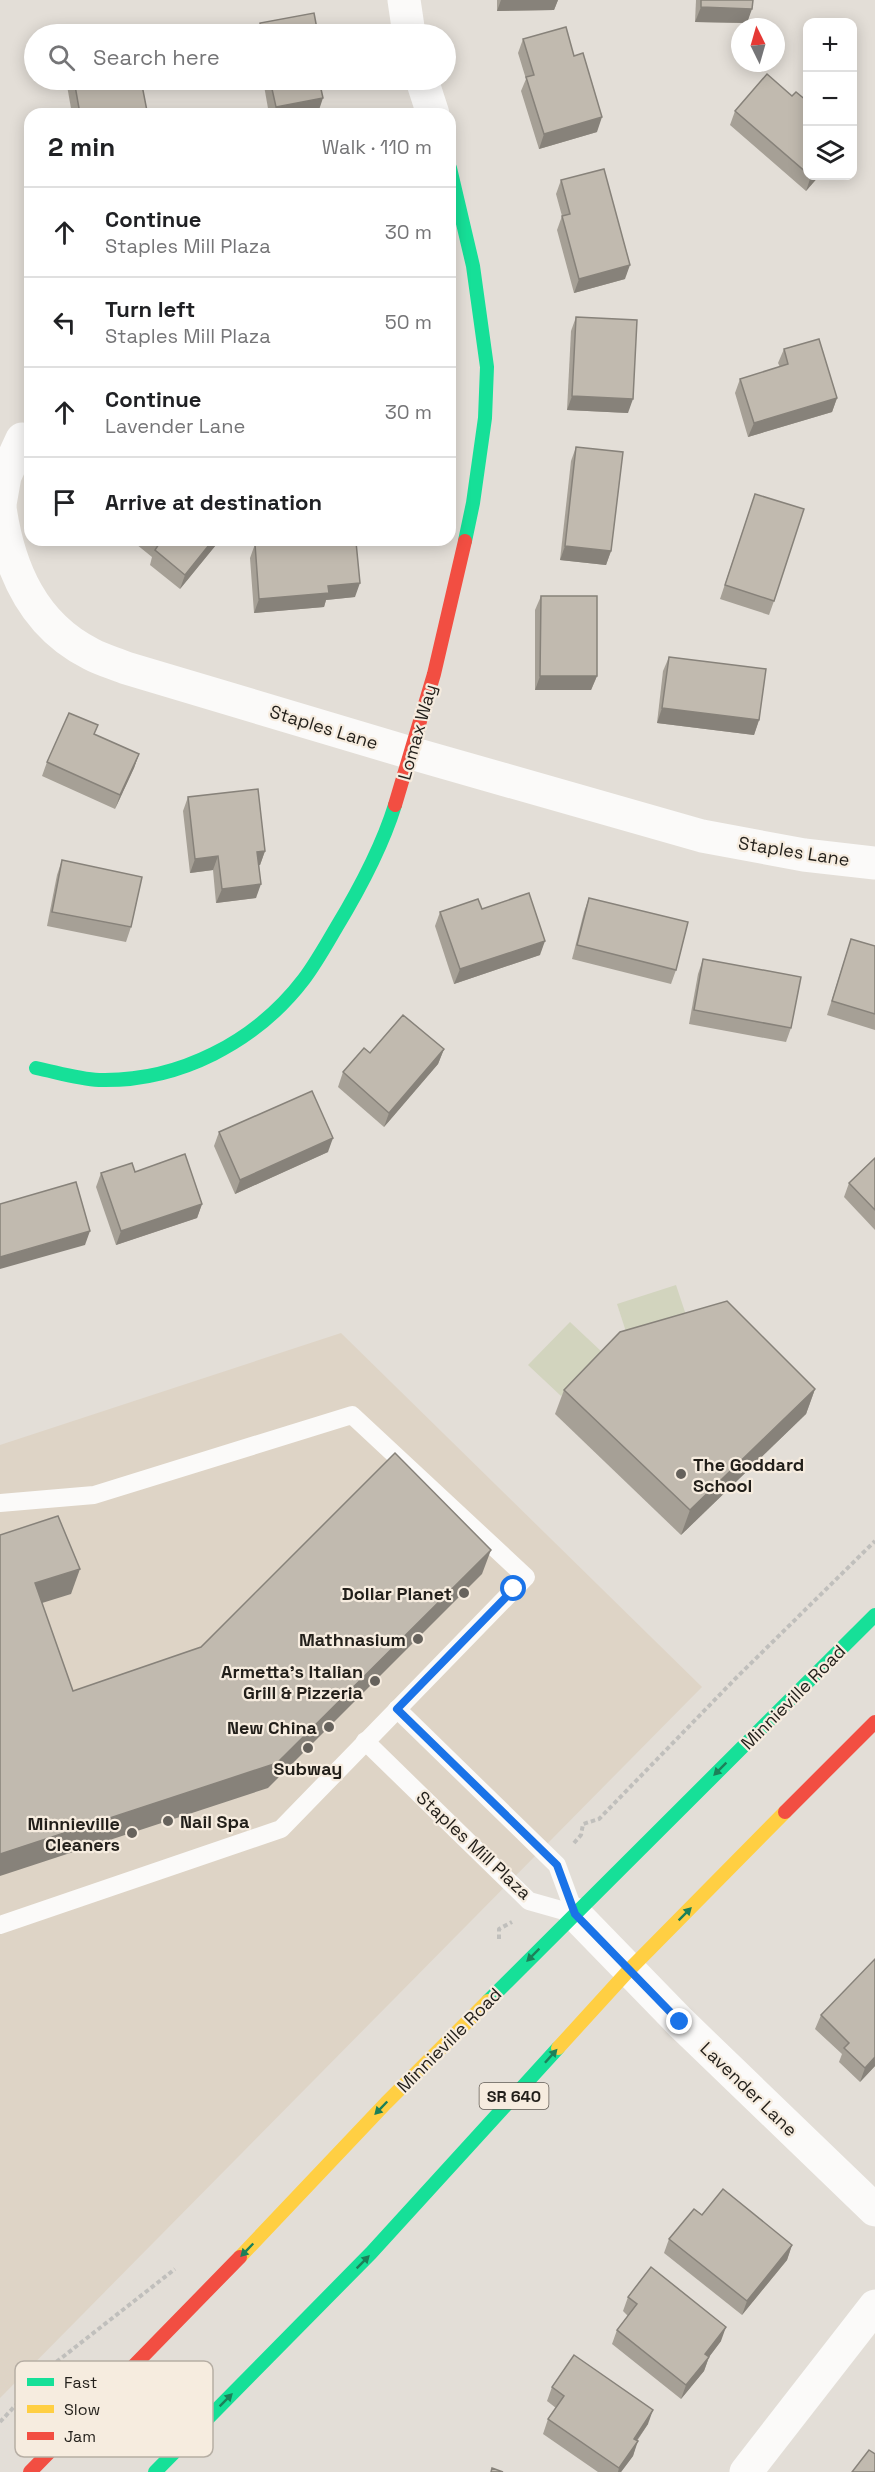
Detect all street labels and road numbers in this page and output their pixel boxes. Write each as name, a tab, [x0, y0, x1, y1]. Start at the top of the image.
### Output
street label: Lomax Way	[392, 681, 442, 783]
street label: Staples Lane	[267, 700, 381, 754]
street label: Staples Lane	[737, 831, 851, 871]
street label: Minnieville Road	[736, 1640, 850, 1754]
street label: Staples Mill Plaza	[412, 1786, 536, 1904]
street label: Minnieville Road	[392, 1983, 506, 2097]
street label: Lavender Lane	[696, 2037, 802, 2141]
road number: SR 640	[480, 2083, 548, 2109]

